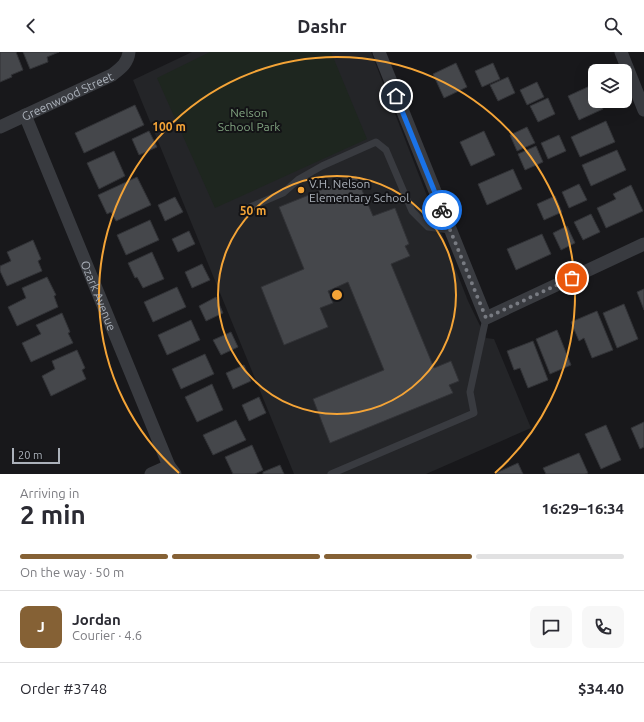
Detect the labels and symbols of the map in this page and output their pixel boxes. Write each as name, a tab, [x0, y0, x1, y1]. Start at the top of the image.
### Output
street label: Greenwood Street	[19, 69, 115, 123]
pin	[379, 79, 413, 113]
park label: Nelson School Park	[218, 106, 280, 133]
text: 100 m	[152, 120, 186, 133]
place label: V.H. Nelson Elementary School	[309, 177, 409, 204]
marker: V.H. Nelson Elementary School	[296, 185, 306, 195]
courier	[422, 190, 462, 230]
text: 50 m	[240, 204, 266, 217]
street label: Ozark Avenue	[79, 258, 119, 332]
pin	[555, 261, 589, 295]
centre of rings	[330, 288, 344, 302]
scale bar	[12, 446, 60, 465]

